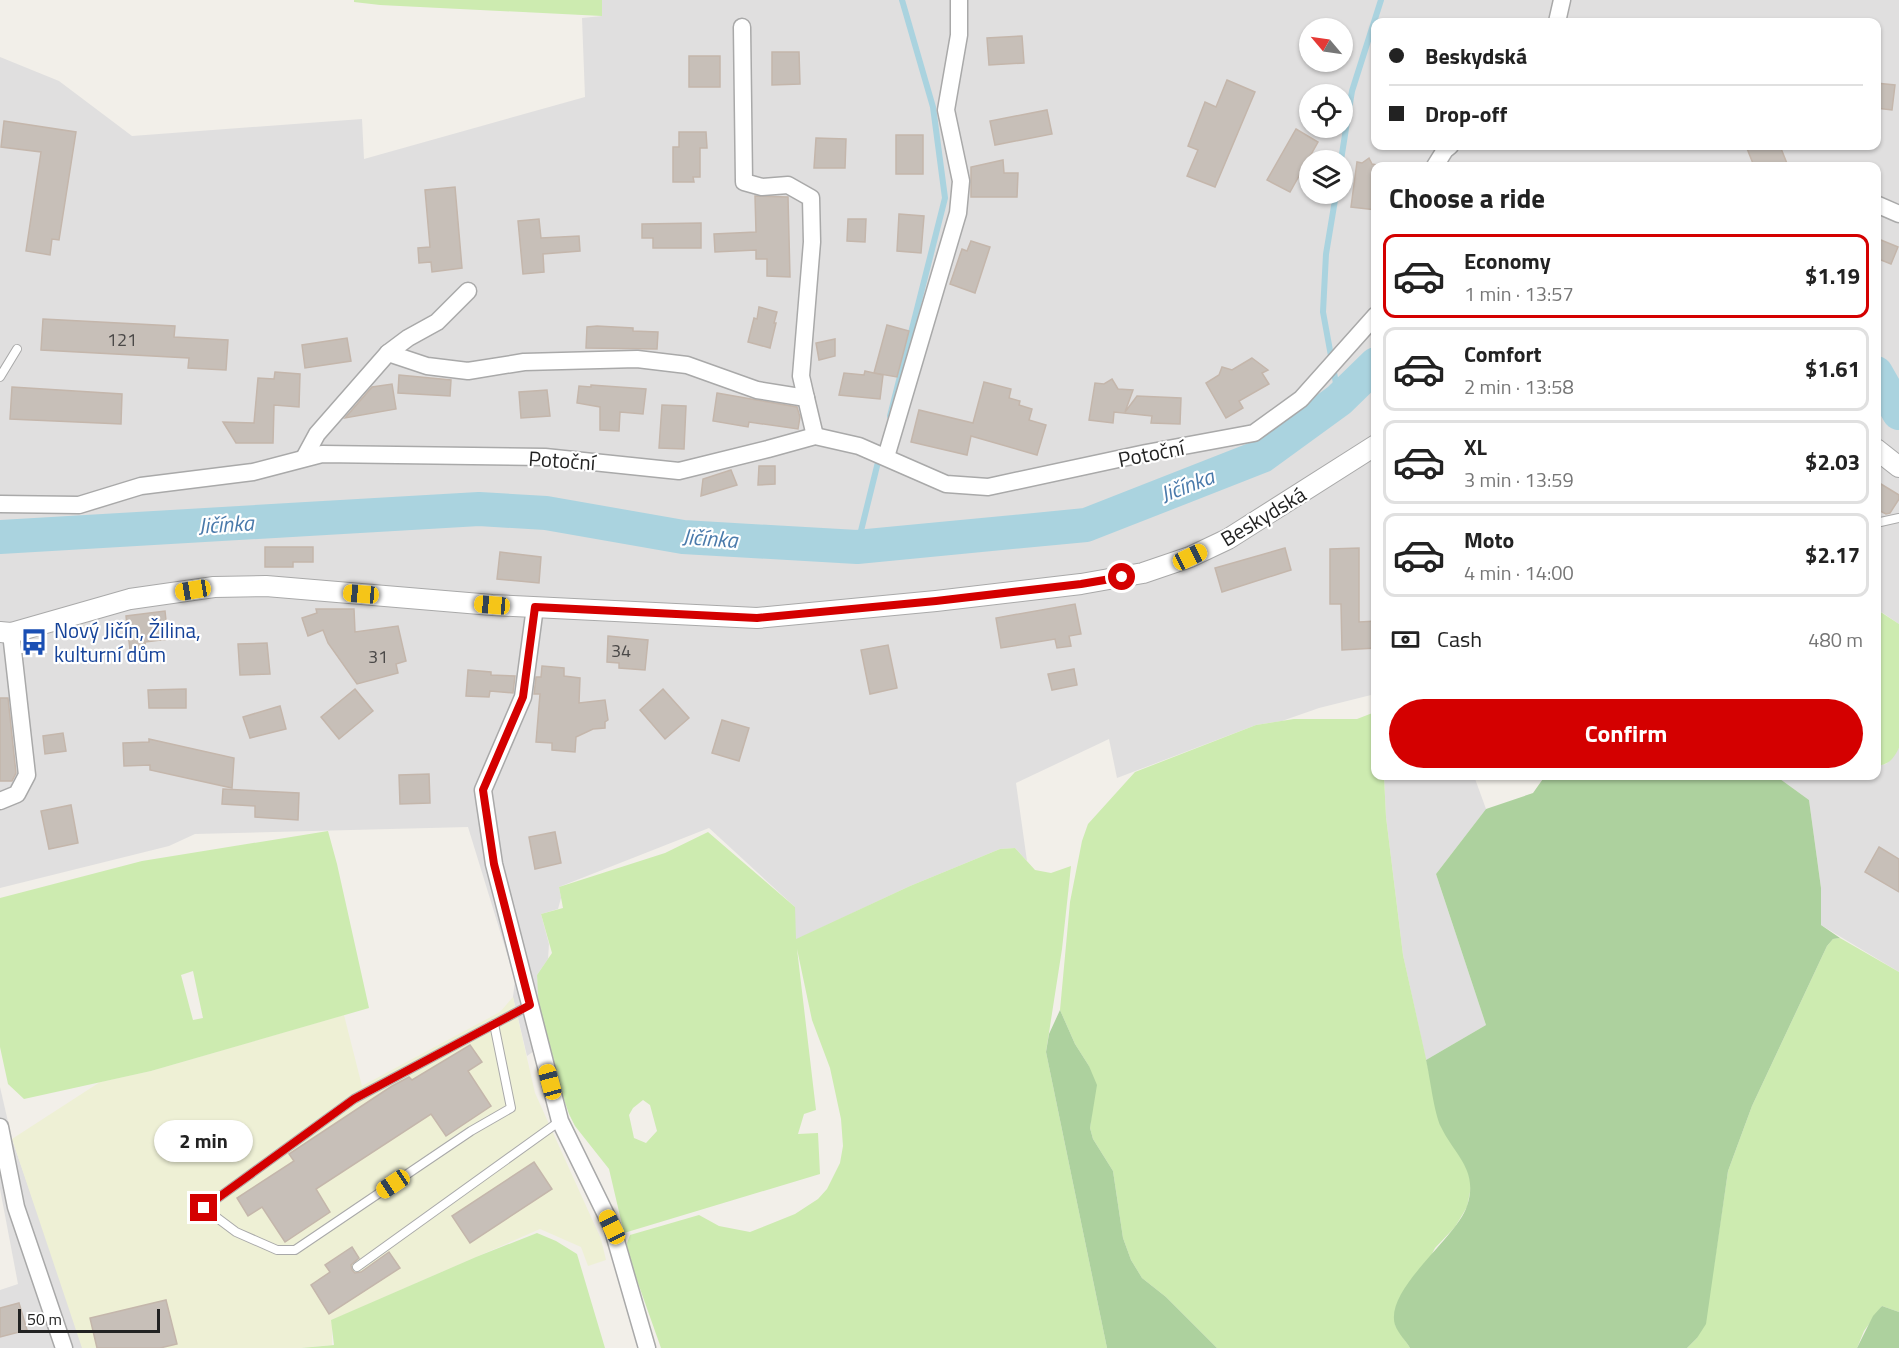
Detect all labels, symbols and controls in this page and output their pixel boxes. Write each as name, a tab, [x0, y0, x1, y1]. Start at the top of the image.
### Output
north arrow	[1299, 18, 1353, 72]
map controls	[1299, 18, 1353, 204]
text: Beskydská	[1425, 39, 1527, 73]
button: locate	[1299, 84, 1353, 138]
text: Drop-off	[1425, 97, 1507, 131]
button: layers	[1299, 150, 1353, 204]
text: Choose a ride	[1389, 177, 1545, 218]
text: Economy	[1464, 244, 1551, 278]
icon: car	[1392, 249, 1446, 303]
text: $1.19	[1805, 259, 1860, 293]
text: 1 min · 13:57	[1464, 278, 1574, 309]
house number: 121	[107, 326, 137, 353]
text: Comfort	[1464, 337, 1542, 371]
icon: car	[1392, 342, 1446, 396]
text: $1.61	[1805, 352, 1860, 386]
text: 2 min · 13:58	[1464, 371, 1574, 402]
text: XL	[1464, 430, 1487, 464]
street label: Potoční	[1115, 431, 1188, 475]
icon: car	[1392, 435, 1446, 489]
street label: Potoční	[528, 442, 598, 478]
text: $2.03	[1805, 445, 1860, 479]
water label: Jičínka	[1155, 459, 1221, 511]
text: 3 min · 13:59	[1464, 464, 1574, 495]
street label: Beskydská	[1214, 478, 1312, 554]
water label: Jičínka	[198, 505, 256, 542]
water label: Jičínka	[681, 519, 741, 557]
text: Moto	[1464, 523, 1514, 557]
icon: car	[1392, 528, 1446, 582]
text: $2.17	[1805, 538, 1860, 572]
car	[1170, 541, 1210, 573]
text: 4 min · 14:00	[1464, 557, 1574, 588]
route start	[1108, 563, 1135, 590]
car	[174, 578, 212, 602]
car	[342, 583, 380, 605]
car	[473, 594, 511, 616]
place label: Nový Jičín, Žilina, kulturní dům	[54, 614, 201, 670]
text: Cash	[1437, 622, 1482, 656]
icon: cash	[1389, 623, 1422, 656]
text: 480 m	[1808, 624, 1863, 655]
bus stop icon: Nový Jičín, Žilina, kulturní dům	[19, 627, 49, 657]
house number: 34	[611, 637, 631, 664]
house number: 31	[368, 643, 388, 670]
button: Confirm	[1389, 699, 1863, 768]
car	[537, 1062, 563, 1102]
callout: 2 min	[154, 1121, 254, 1163]
text: 2 min	[179, 1125, 228, 1156]
car	[373, 1166, 413, 1202]
route end	[190, 1194, 217, 1221]
car	[596, 1207, 628, 1247]
scale bar	[18, 1306, 160, 1334]
text: 50 m	[27, 1307, 62, 1331]

